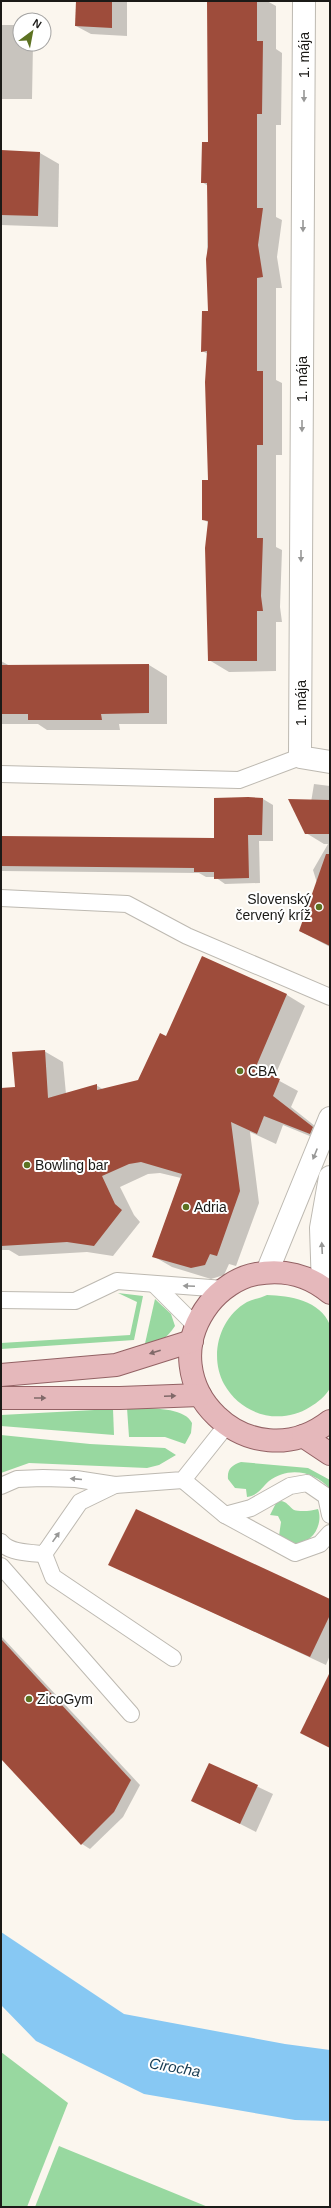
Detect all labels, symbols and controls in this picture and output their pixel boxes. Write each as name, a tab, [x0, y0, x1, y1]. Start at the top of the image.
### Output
north arrow	[12, 12, 52, 52]
text: N	[31, 16, 44, 31]
street label: 1. mája	[296, 32, 312, 78]
one-way arrow	[301, 90, 307, 103]
one-way arrow	[300, 220, 306, 233]
street label: 1. mája	[294, 356, 310, 402]
one-way arrow	[299, 420, 305, 433]
one-way arrow	[298, 550, 304, 563]
street label: 1. mája	[293, 680, 309, 726]
place label: Slovenský červený kríž	[236, 891, 311, 923]
marker: Slovenský červený kríž	[314, 902, 324, 912]
place label: CBA	[248, 1063, 277, 1079]
marker: CBA	[235, 1066, 245, 1076]
one-way arrow	[312, 1149, 318, 1160]
place label: Bowling bar	[35, 1157, 108, 1173]
marker: Bowling bar	[22, 1160, 32, 1170]
place label: Adria	[194, 1199, 227, 1215]
marker: Adria	[181, 1202, 191, 1212]
one-way arrow	[318, 1242, 325, 1254]
one-way arrow	[182, 1283, 195, 1289]
one-way arrow	[148, 1350, 160, 1356]
one-way arrow	[164, 1393, 176, 1400]
one-way arrow	[34, 1395, 47, 1401]
one-way arrow	[70, 1476, 82, 1482]
one-way arrow	[52, 1532, 60, 1542]
place label: ZicoGym	[37, 1691, 93, 1707]
marker: ZicoGym	[24, 1694, 34, 1704]
water label: Cirocha	[148, 2054, 202, 2080]

